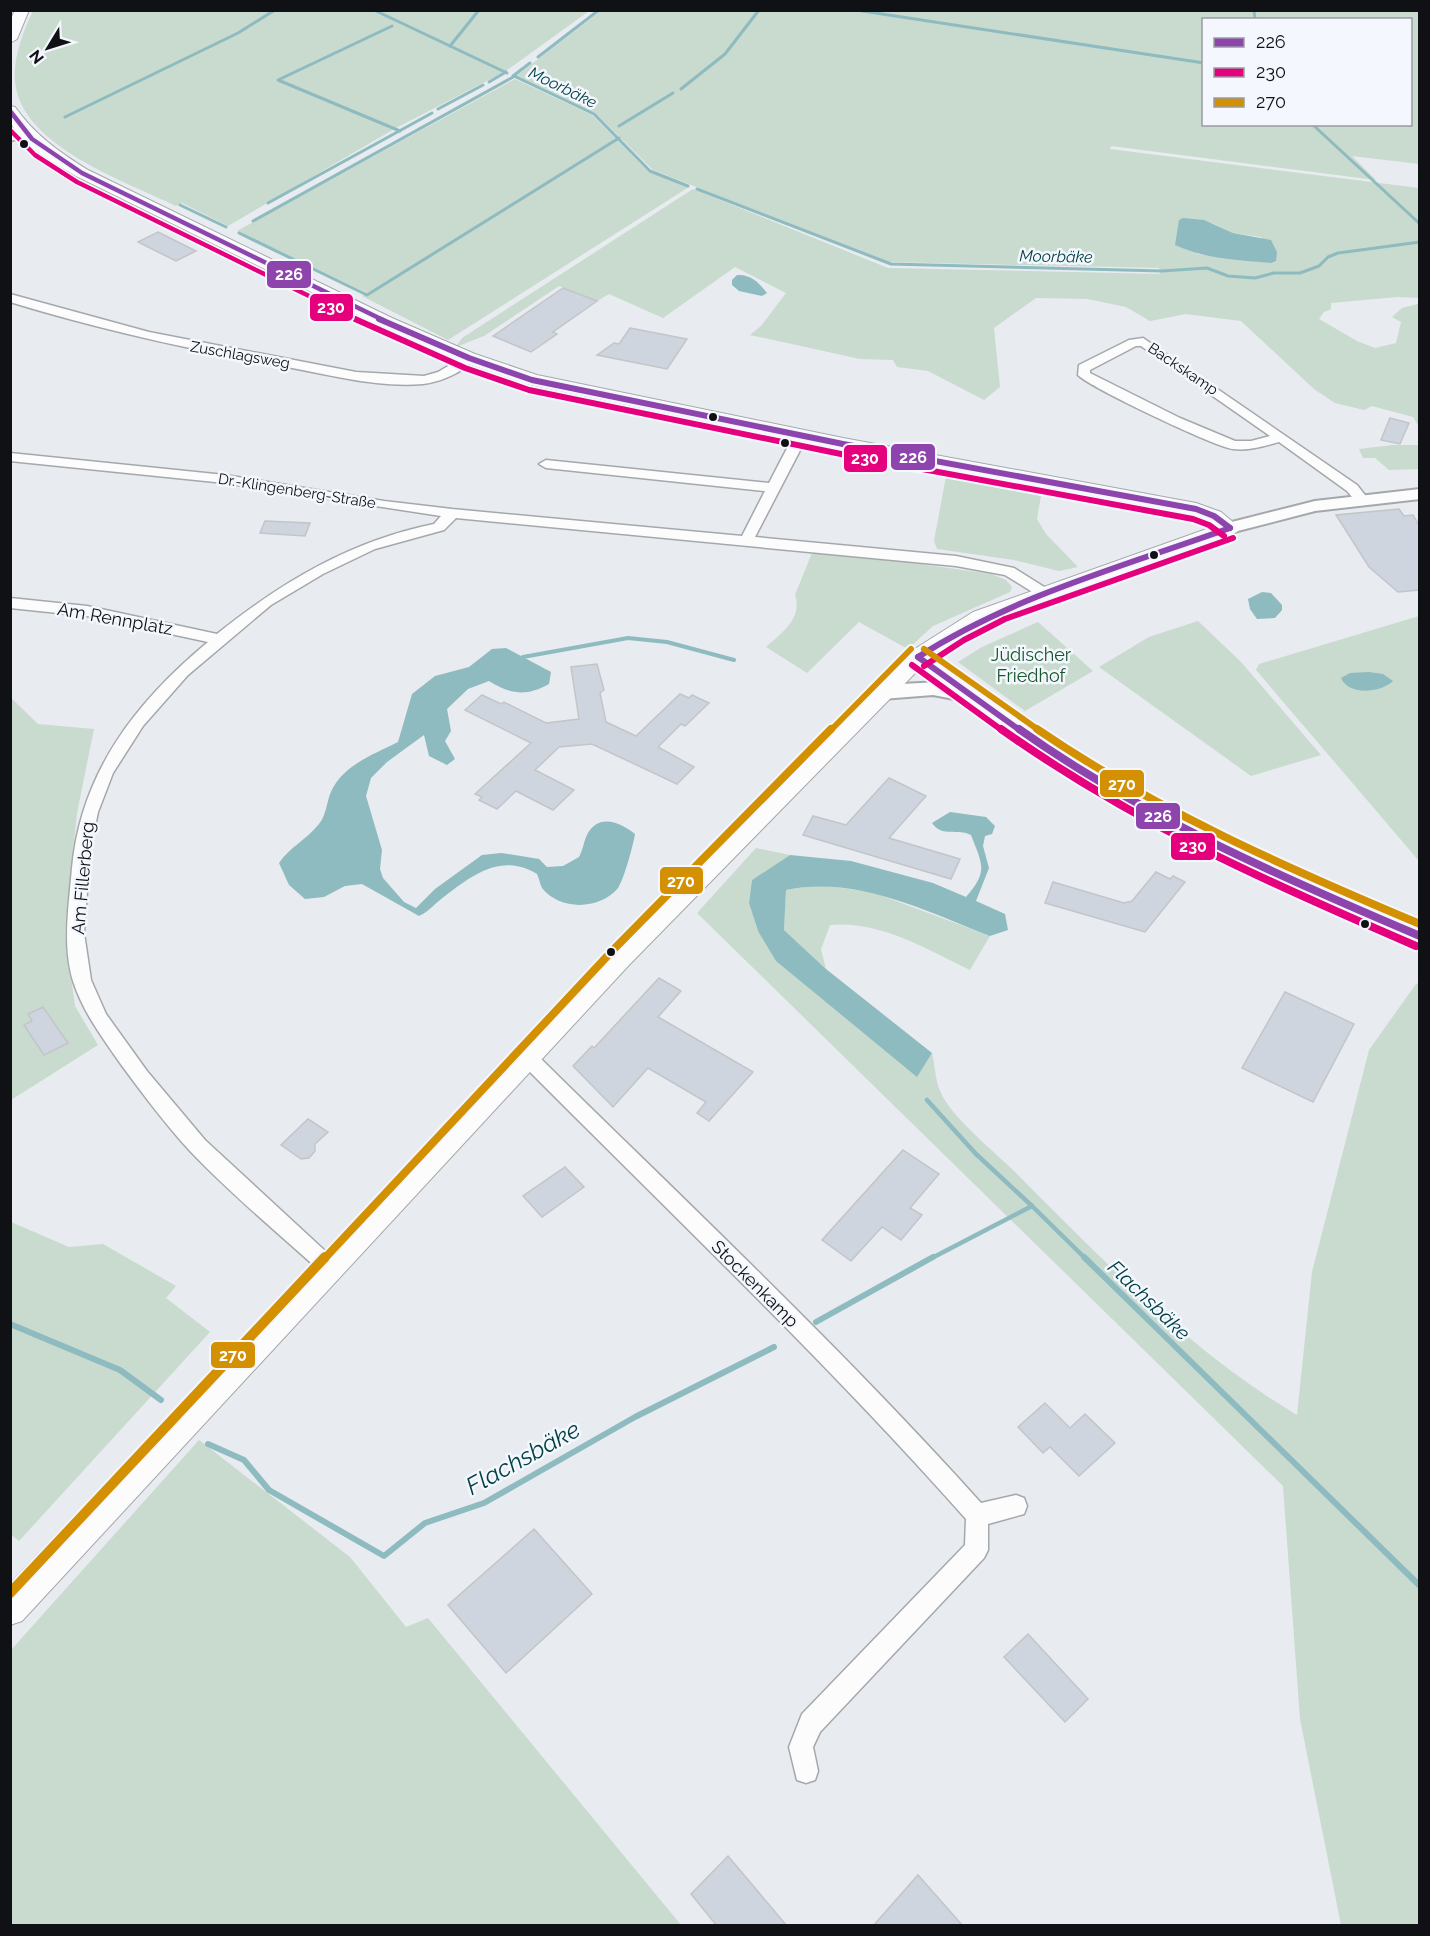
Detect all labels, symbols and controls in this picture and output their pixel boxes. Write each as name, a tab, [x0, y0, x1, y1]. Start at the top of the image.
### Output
north arrow	[18, 18, 78, 78]
legend	[1202, 18, 1412, 126]
text: 226	[1256, 31, 1286, 52]
text: N	[25, 46, 48, 68]
text: 230	[1256, 61, 1286, 82]
water label: Moorbäke	[526, 63, 600, 112]
text: 270	[1256, 91, 1286, 112]
unlabelled marker	[18, 138, 30, 150]
water label: Moorbäke	[1019, 246, 1093, 267]
line badge: 226	[266, 260, 312, 289]
text: 226	[275, 265, 303, 284]
line badge: 230	[309, 293, 354, 322]
text: 230	[317, 298, 345, 317]
street label: Zuschlagsweg	[189, 337, 291, 373]
street label: Backskamp	[1145, 339, 1221, 399]
unlabelled marker	[707, 411, 719, 423]
unlabelled marker	[779, 437, 791, 449]
line badge: 226	[890, 443, 936, 471]
line badge: 230	[843, 444, 888, 473]
text: 226	[899, 448, 927, 467]
text: 230	[851, 449, 879, 468]
street label: Dr.-Klingenberg-Straße	[217, 470, 377, 512]
unlabelled marker	[1148, 549, 1160, 561]
street label: Am Rennplatz	[56, 598, 175, 639]
park label: Jüdischer Friedhof	[991, 644, 1072, 686]
line badge: 270	[1099, 769, 1145, 798]
text: 270	[1108, 775, 1136, 794]
line badge: 226	[1135, 802, 1181, 830]
text: 226	[1144, 807, 1172, 826]
street label: Am Fillerberg	[67, 821, 98, 935]
line badge: 230	[1170, 832, 1216, 861]
text: 230	[1179, 837, 1207, 856]
line badge: 270	[659, 866, 704, 895]
text: 270	[667, 872, 695, 891]
unlabelled marker	[1359, 918, 1371, 930]
unlabelled marker	[605, 946, 617, 958]
street label: Stockenkamp	[708, 1236, 803, 1331]
water label: Flachsbäke	[1103, 1255, 1195, 1345]
line badge: 270	[210, 1341, 256, 1369]
text: 270	[219, 1346, 247, 1365]
water label: Flachsbäke	[461, 1414, 585, 1501]

